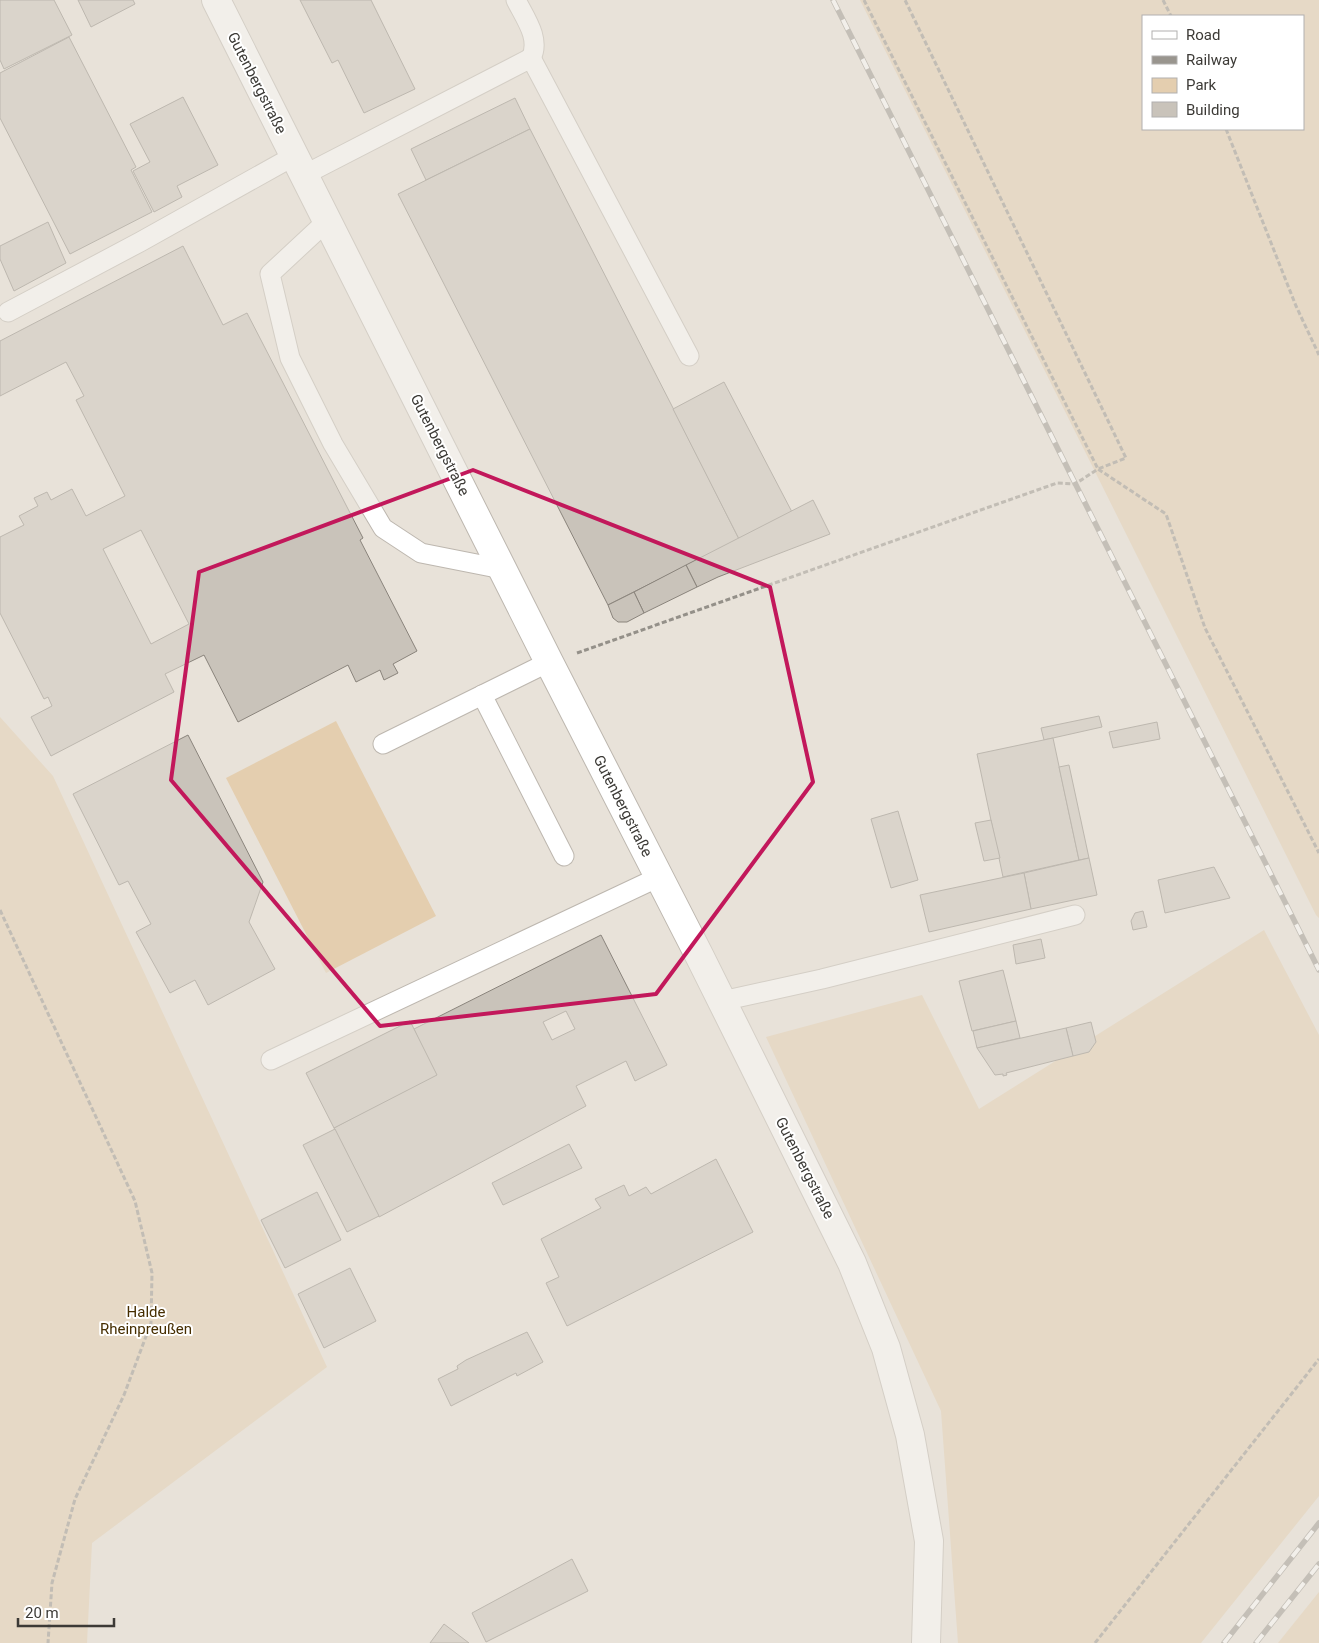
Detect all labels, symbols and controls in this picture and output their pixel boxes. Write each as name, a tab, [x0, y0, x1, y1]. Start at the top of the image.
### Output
legend	[1142, 15, 1304, 130]
text: Road	[1186, 26, 1220, 44]
street label: Gutenbergstraße	[224, 29, 290, 137]
text: Railway	[1186, 51, 1237, 69]
text: Park	[1186, 76, 1217, 94]
text: Building	[1186, 101, 1240, 119]
street label: Gutenbergstraße	[407, 391, 473, 499]
street label: Gutenbergstraße	[590, 752, 656, 860]
street label: Gutenbergstraße	[772, 1114, 838, 1222]
park label: Halde Rheinpreußen	[100, 1303, 192, 1338]
scale bar	[18, 1596, 114, 1628]
text: 20 m	[25, 1604, 59, 1622]

